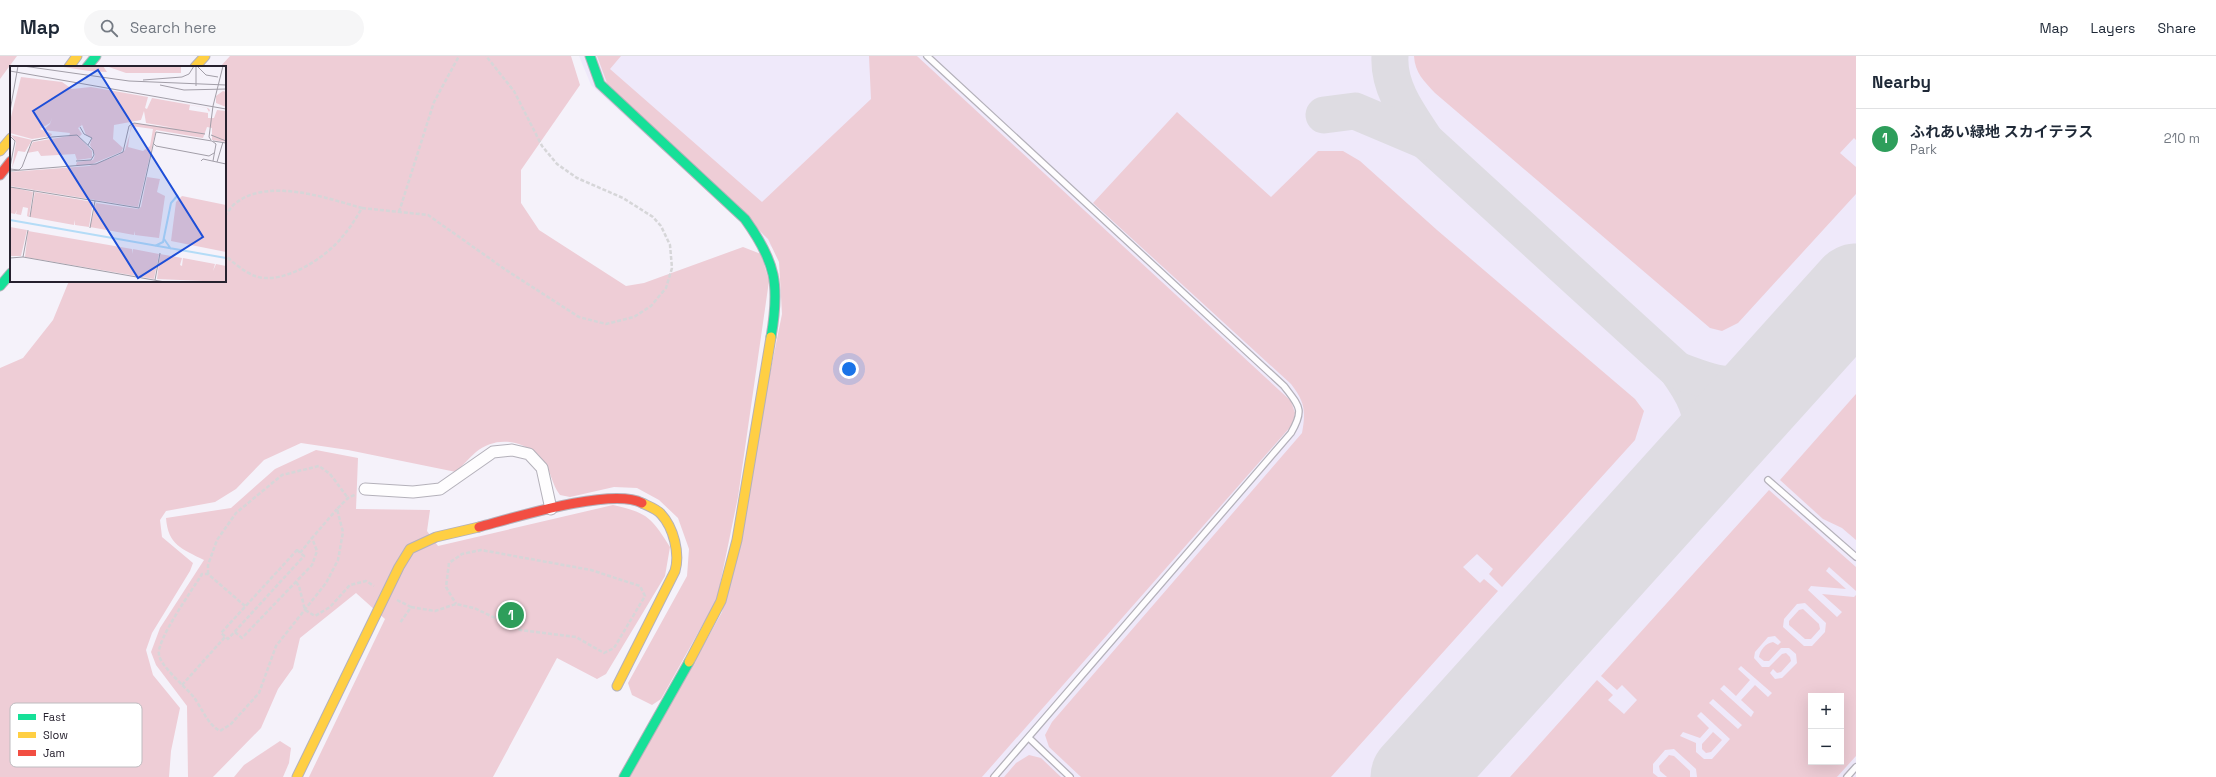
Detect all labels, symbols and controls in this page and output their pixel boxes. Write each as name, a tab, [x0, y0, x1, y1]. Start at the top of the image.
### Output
search box	[84, 10, 364, 46]
text: Map	[20, 15, 60, 40]
icon: search	[98, 17, 120, 39]
text: Search here	[130, 18, 216, 37]
text: Map	[2039, 19, 2069, 37]
text: Layers	[2091, 19, 2135, 37]
text: Share	[2157, 19, 2196, 37]
inset map	[10, 66, 226, 282]
text: Nearby	[1872, 71, 1931, 93]
text: ふれあい緑地 スカイテラス	[1910, 122, 2093, 141]
text: 1	[1882, 130, 1888, 147]
text: 210 m	[2164, 130, 2200, 147]
text: Park	[1910, 141, 1937, 158]
your location	[839, 359, 859, 379]
pin: 1	[498, 600, 524, 630]
map controls	[1808, 693, 1844, 765]
button: +	[1808, 693, 1844, 729]
legend	[10, 703, 142, 767]
text: Fast	[43, 710, 66, 724]
text: Slow	[43, 728, 68, 742]
button: −	[1808, 729, 1844, 765]
text: Jam	[43, 746, 65, 760]

